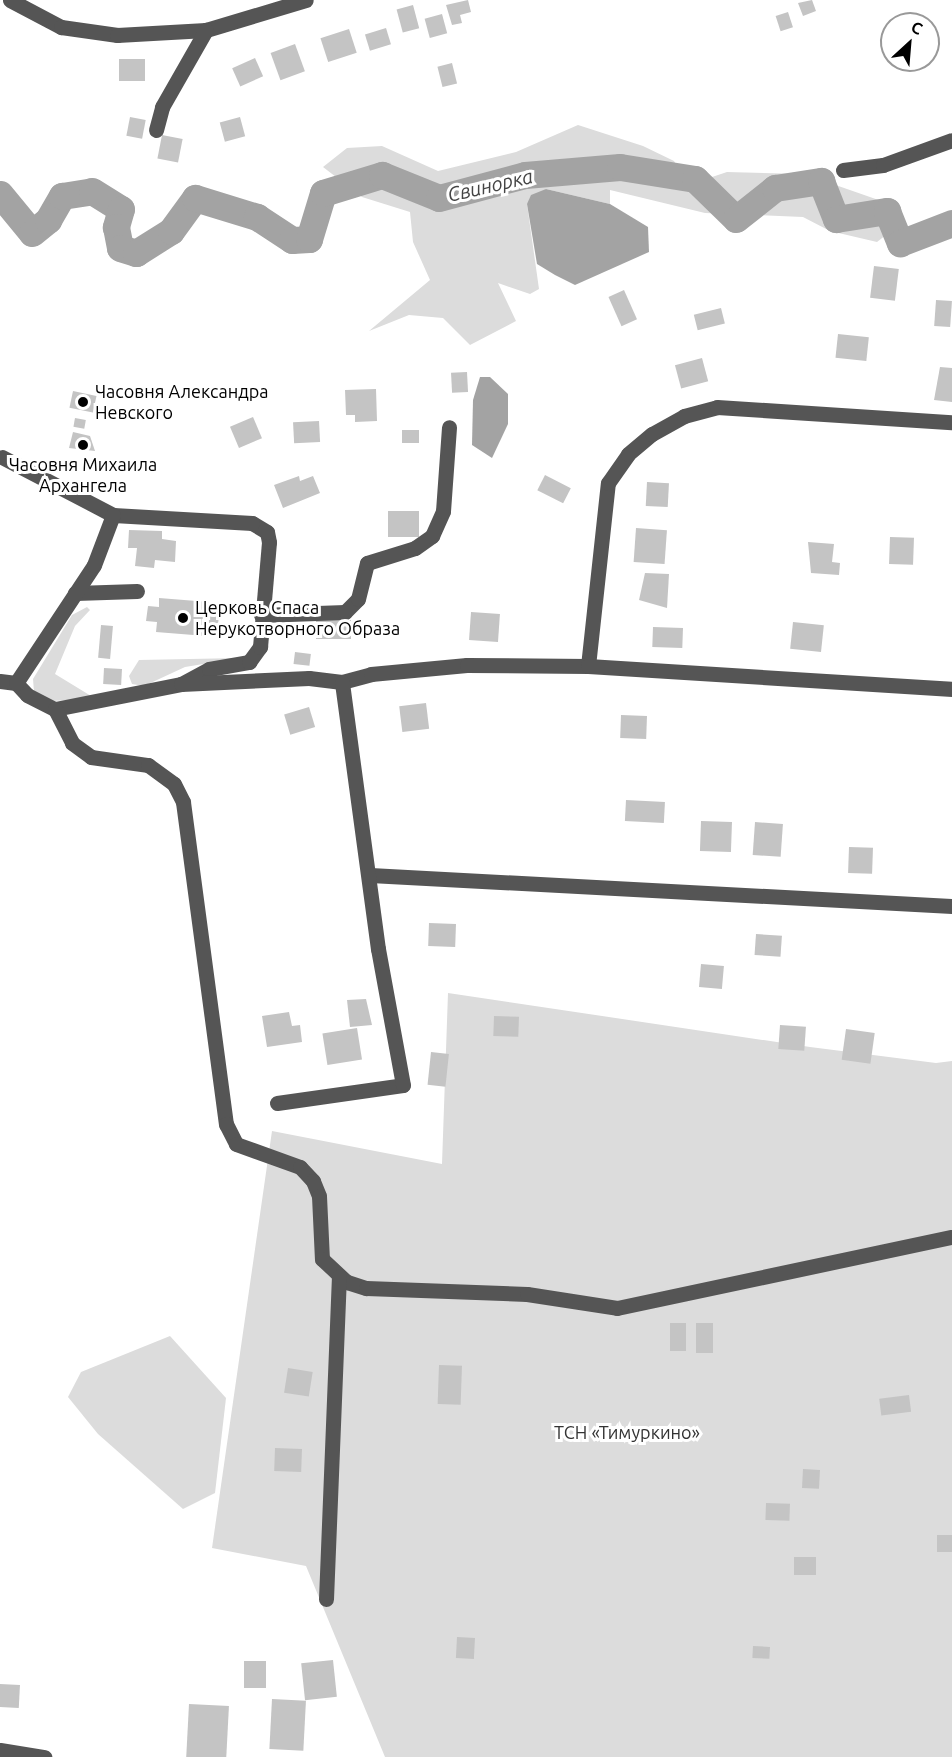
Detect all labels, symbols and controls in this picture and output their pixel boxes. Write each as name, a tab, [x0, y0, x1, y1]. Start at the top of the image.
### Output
north arrow	[880, 12, 940, 72]
text: С	[908, 17, 926, 38]
water label: Свинорка	[445, 164, 535, 206]
place label: Часовня Александра Невского	[95, 381, 269, 424]
marker: Часовня Александра Невского	[76, 395, 90, 409]
marker: Часовня Михаила Архангела	[76, 438, 90, 452]
place label: Часовня Михаила Архангела	[9, 454, 157, 496]
place label: Церковь Спаса Нерукотворного Образа	[195, 597, 400, 640]
marker: Церковь Спаса Нерукотворного Образа	[176, 611, 190, 625]
park label: ТСН «Тимуркино»	[554, 1421, 700, 1443]

